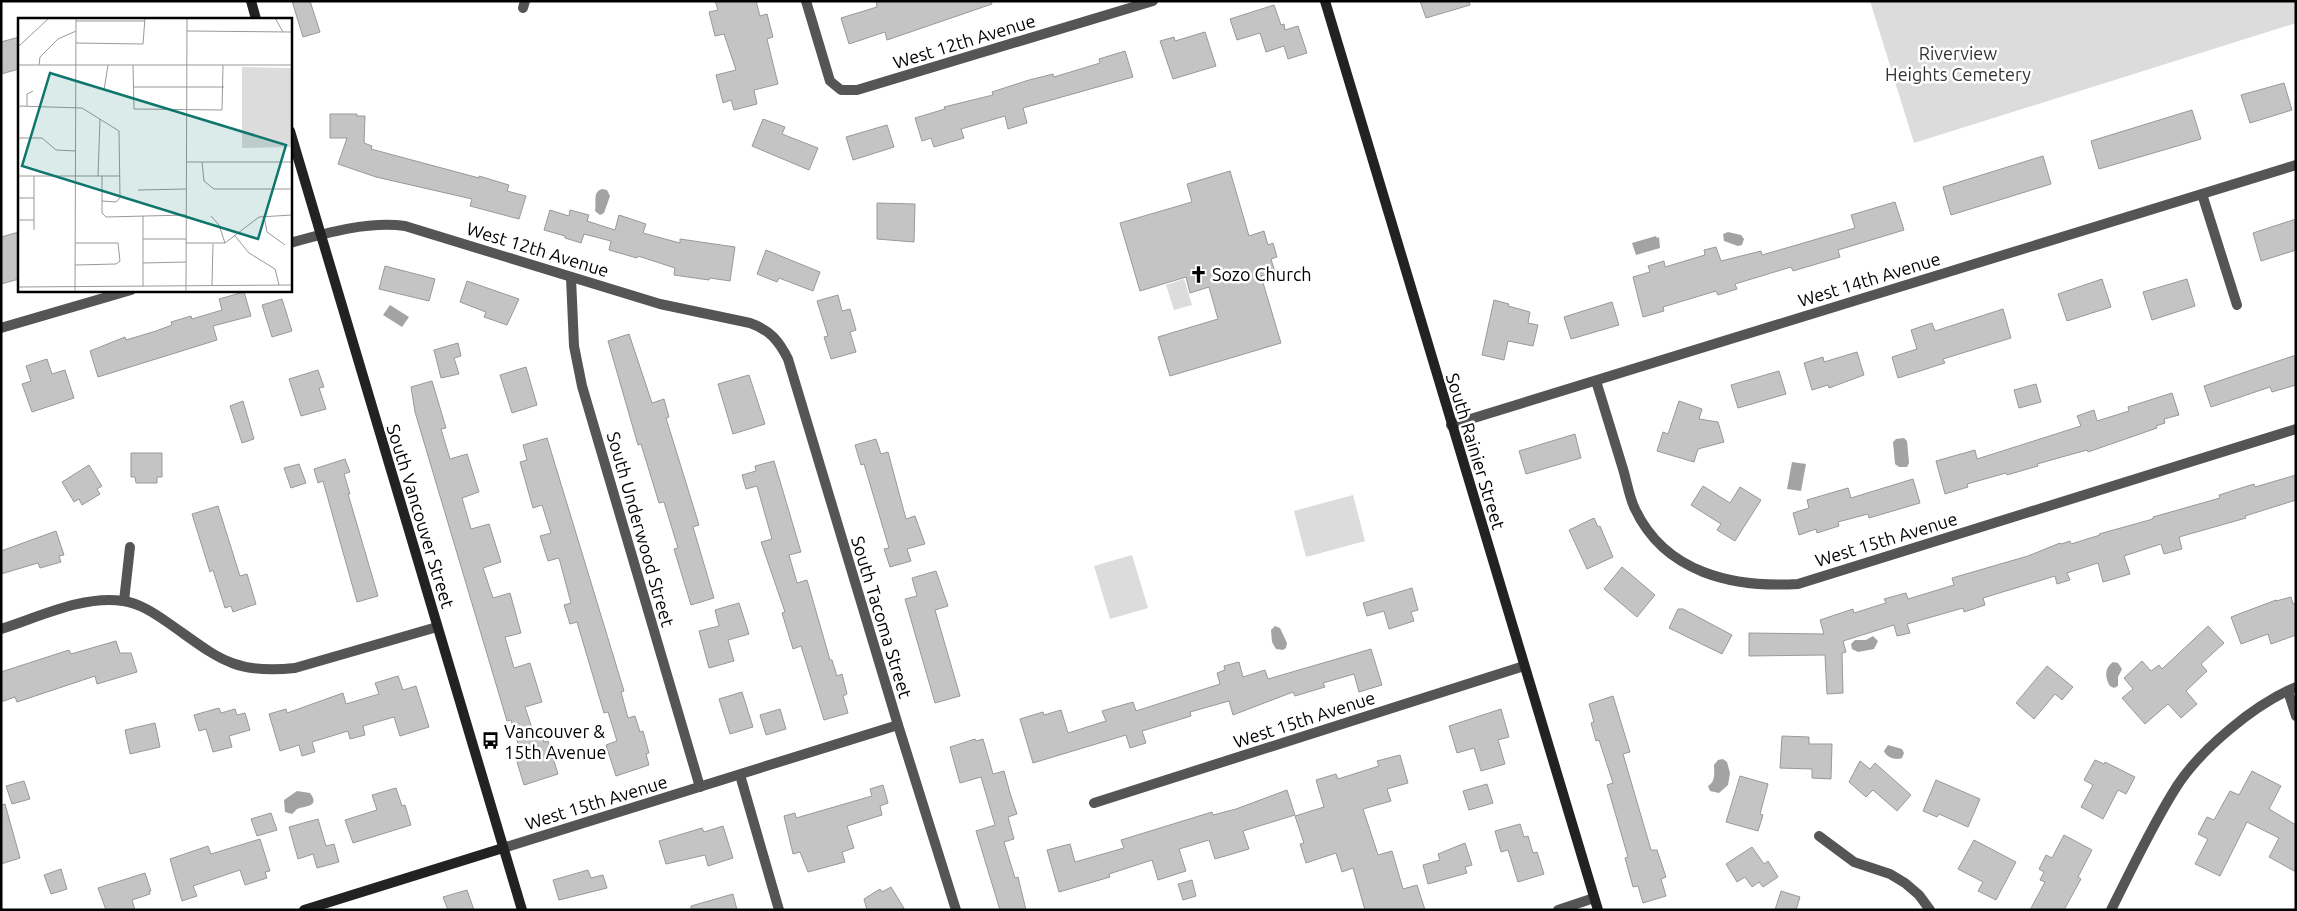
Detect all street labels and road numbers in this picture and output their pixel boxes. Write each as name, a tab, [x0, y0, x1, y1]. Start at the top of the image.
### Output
street label: West 12th Avenue	[890, 10, 1038, 72]
street label: West 12th Avenue	[464, 218, 612, 280]
street label: West 14th Avenue	[1795, 248, 1943, 310]
street label: South Rainier Street	[1443, 370, 1509, 532]
street label: South Vancouver Street	[383, 422, 459, 610]
street label: South Underwood Street	[604, 429, 678, 629]
street label: West 15th Avenue	[1812, 508, 1960, 570]
street label: South Tacoma Street	[848, 534, 916, 700]
street label: West 15th Avenue	[1231, 687, 1377, 751]
street label: West 15th Avenue	[522, 771, 670, 833]

